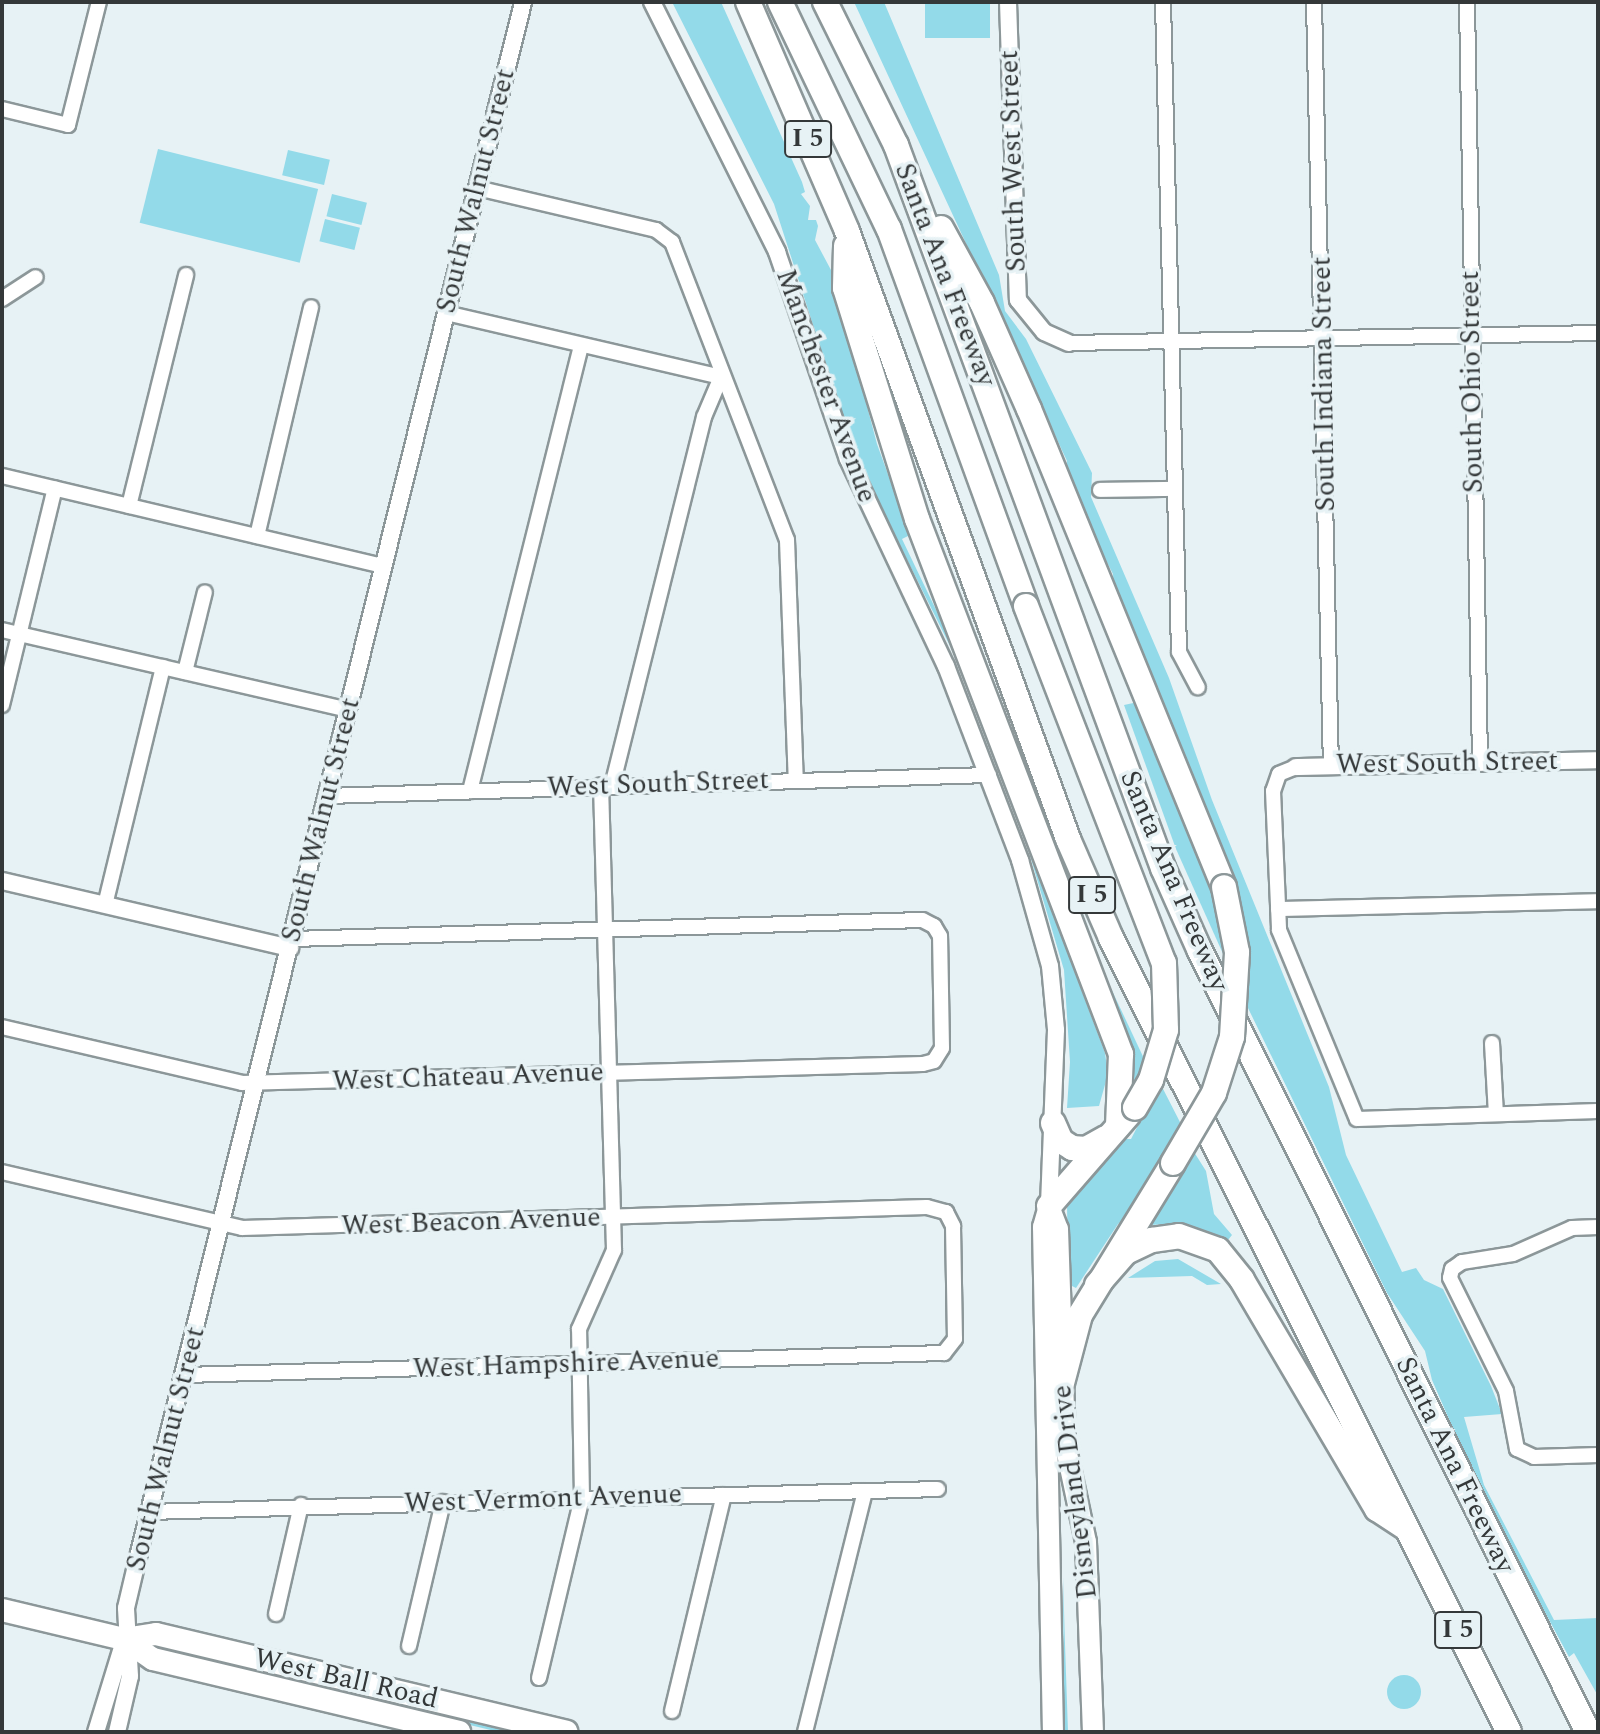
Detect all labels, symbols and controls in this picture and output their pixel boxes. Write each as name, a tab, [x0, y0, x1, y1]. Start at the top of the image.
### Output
street label: South West Street	[992, 49, 1034, 273]
street label: South Walnut Street	[429, 65, 523, 317]
road number: I 5	[784, 117, 832, 161]
street label: Santa Ana Freeway	[887, 159, 1003, 391]
street label: South Indiana Street	[1305, 256, 1343, 512]
street label: Manchester Avenue	[768, 265, 884, 507]
street label: South Ohio Street	[1453, 270, 1491, 494]
street label: South Walnut Street	[274, 694, 368, 946]
street label: West South Street	[1336, 744, 1558, 782]
street label: West South Street	[546, 763, 770, 805]
street label: Santa Ana Freeway	[1112, 766, 1236, 996]
road number: I 5	[1068, 873, 1116, 917]
street label: West Chateau Avenue	[332, 1055, 604, 1099]
street label: West Beacon Avenue	[341, 1201, 601, 1243]
street label: South Walnut Street	[119, 1323, 213, 1575]
street label: West Hampshire Avenue	[412, 1342, 720, 1386]
street label: Santa Ana Freeway	[1388, 1351, 1522, 1579]
street label: Disneyland Drive	[1045, 1383, 1105, 1601]
street label: West Vermont Avenue	[403, 1477, 683, 1521]
road number: I 5	[1434, 1608, 1482, 1652]
street label: West Ball Road	[251, 1642, 441, 1716]

